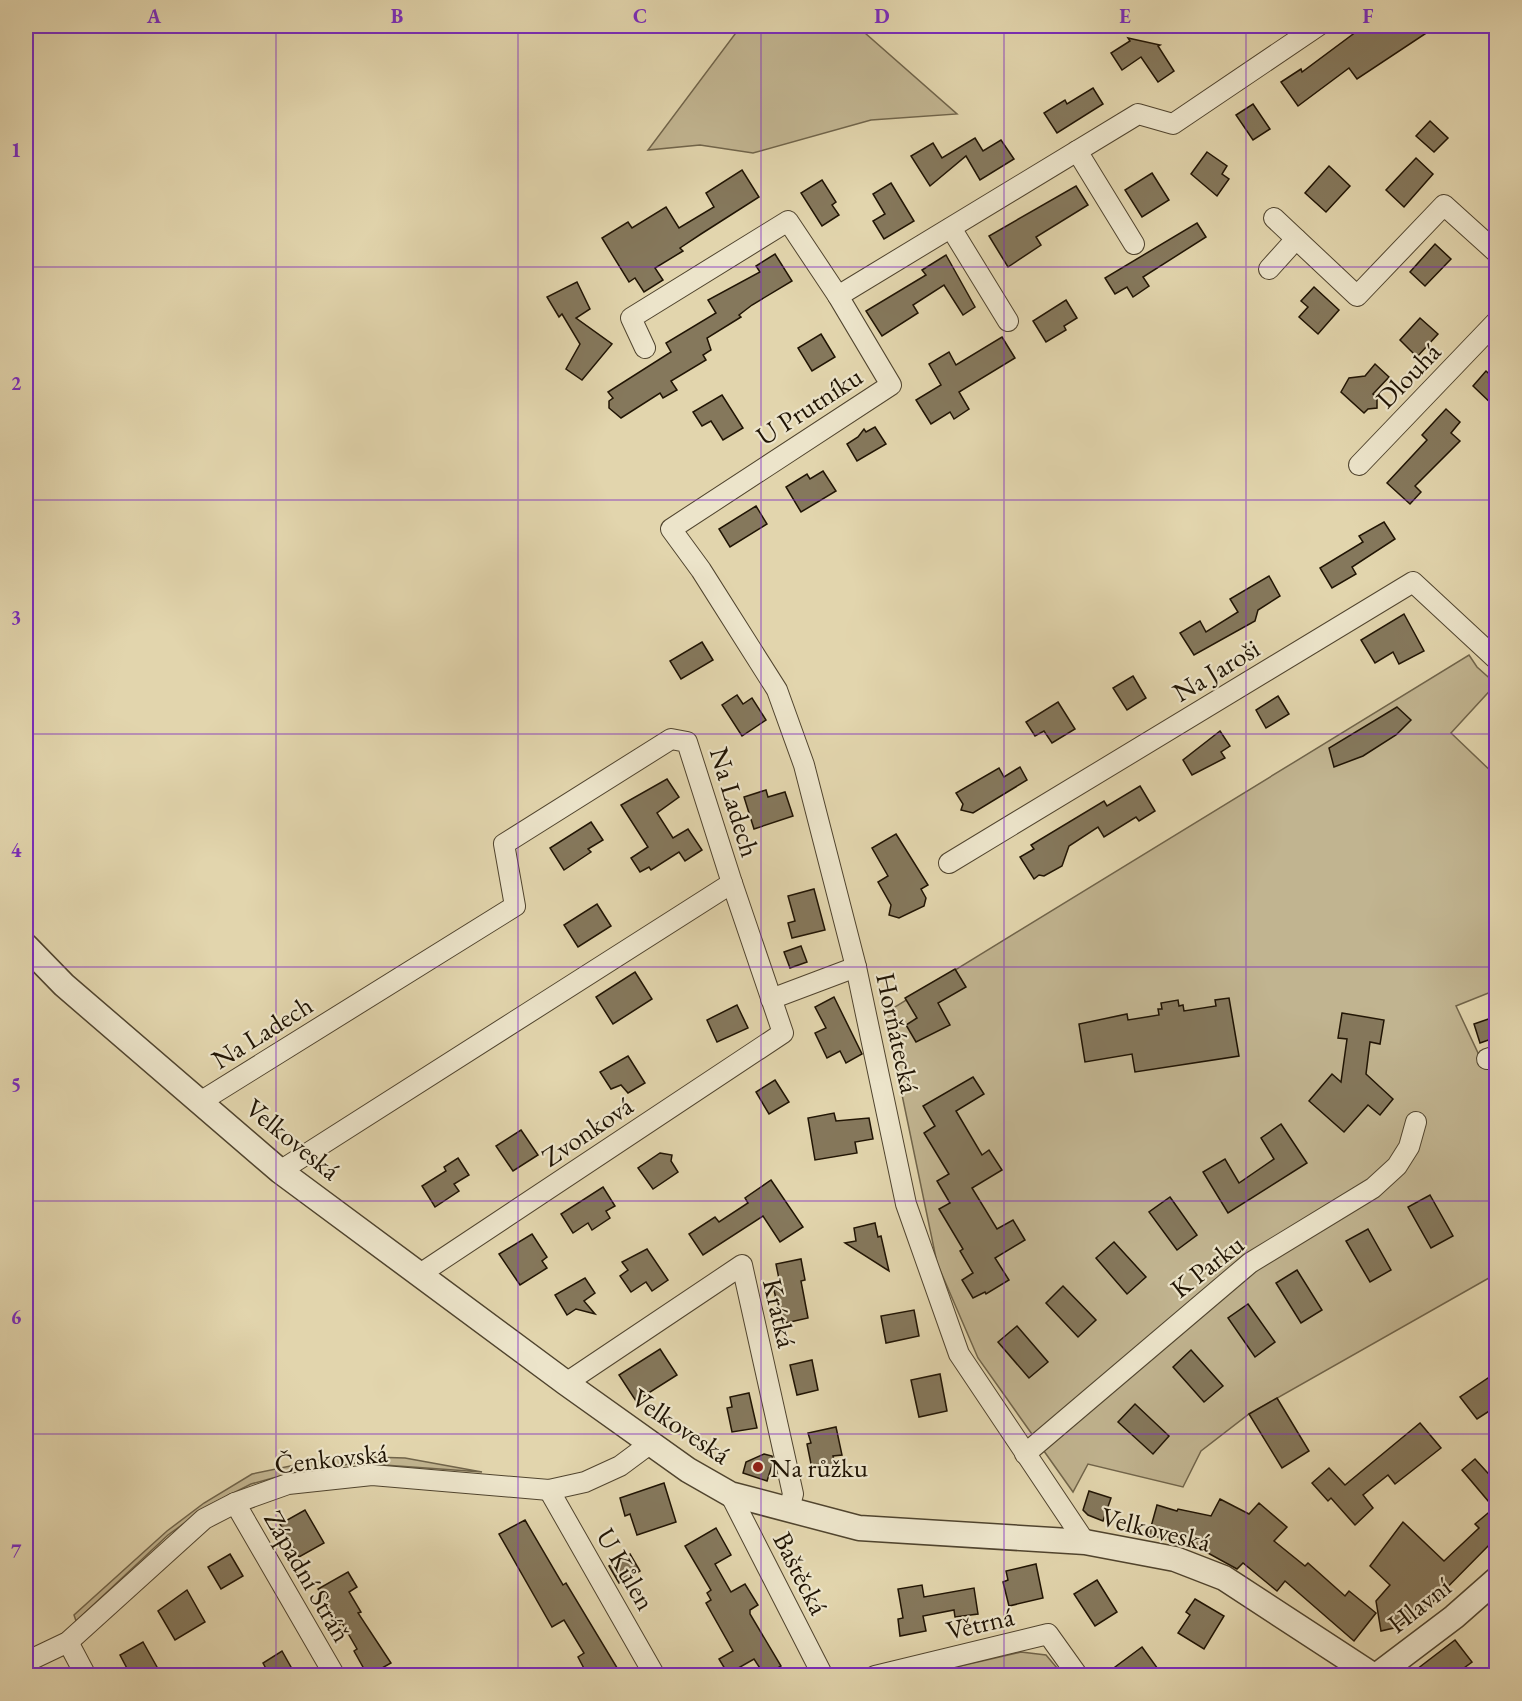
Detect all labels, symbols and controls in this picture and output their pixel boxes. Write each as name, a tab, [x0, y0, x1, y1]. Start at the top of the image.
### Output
text: A	[146, 3, 162, 29]
text: B	[391, 3, 403, 29]
text: C	[633, 3, 647, 29]
text: D	[874, 3, 890, 29]
text: E	[1119, 3, 1131, 29]
text: F	[1363, 3, 1374, 29]
text: 1	[11, 137, 21, 163]
street label: Dlouhá	[1368, 334, 1448, 416]
street label: U Prutníku	[749, 359, 869, 453]
text: 2	[11, 370, 22, 396]
text: 3	[11, 604, 21, 630]
street label: Na Jaroši	[1166, 630, 1266, 710]
street label: Na Ladech	[702, 743, 768, 861]
text: 4	[11, 837, 22, 863]
street label: Horňátecká	[868, 969, 928, 1097]
street label: Na Ladech	[205, 987, 319, 1077]
text: 5	[11, 1071, 21, 1097]
street label: Zvonková	[535, 1088, 640, 1174]
street label: Velkoveská	[238, 1090, 348, 1188]
street label: K Parku	[1163, 1226, 1251, 1306]
street label: Krátká	[755, 1275, 805, 1351]
text: 6	[11, 1304, 22, 1330]
street label: Velkoveská	[625, 1380, 737, 1472]
street label: Čenkovská	[273, 1435, 390, 1481]
place label: Na růžku	[770, 1450, 868, 1485]
marker: Na růžku	[751, 1460, 765, 1474]
street label: Velkoveská	[1097, 1498, 1215, 1560]
street label: Západní Stráň	[256, 1504, 360, 1648]
street label: U Kůlen	[589, 1522, 663, 1616]
street label: Baštěcká	[765, 1526, 837, 1621]
text: 7	[11, 1538, 22, 1564]
street label: Hlavní	[1380, 1569, 1458, 1641]
street label: Větrná	[943, 1598, 1018, 1648]

